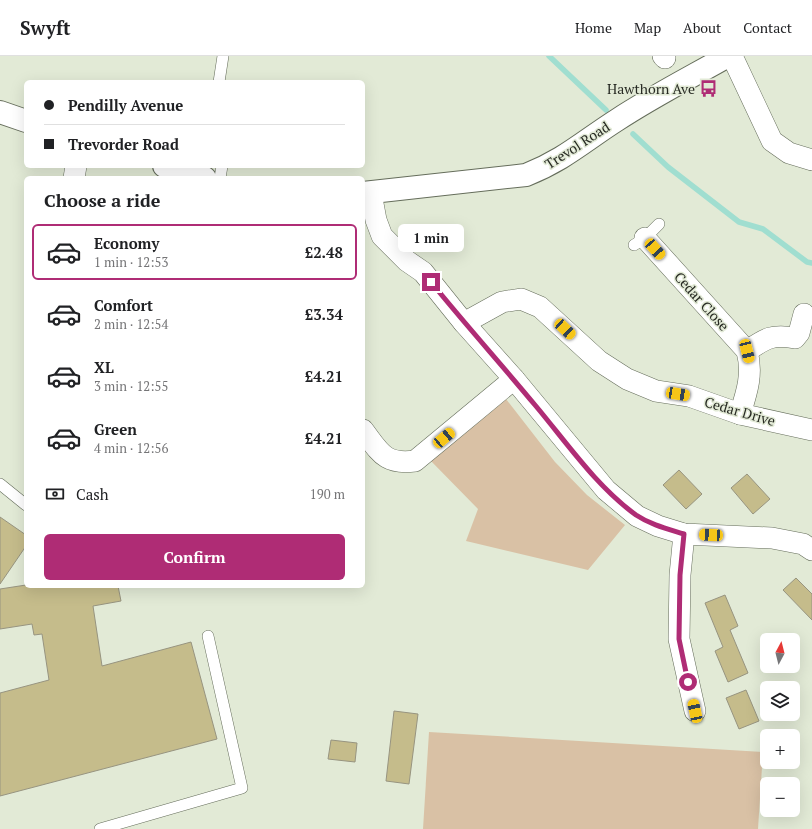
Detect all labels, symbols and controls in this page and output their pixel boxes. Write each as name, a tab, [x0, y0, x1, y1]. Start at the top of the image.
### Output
text: Swyft	[20, 15, 71, 40]
text: Home	[575, 18, 612, 37]
text: Map	[634, 18, 661, 37]
text: About	[683, 18, 721, 37]
text: Contact	[743, 18, 792, 37]
bus stop icon: Hawthorn Ave	[698, 78, 718, 98]
place label: Hawthorn Ave	[607, 79, 695, 98]
text: Pendilly Avenue	[68, 95, 183, 115]
street label: Trevol Road	[541, 117, 613, 173]
text: Trevorder Road	[68, 134, 179, 154]
text: Choose a ride	[44, 188, 160, 212]
callout: 1 min	[398, 224, 464, 252]
text: 1 min	[413, 229, 449, 247]
text: Economy	[94, 233, 159, 253]
icon: car	[46, 234, 82, 270]
car	[643, 236, 667, 262]
text: £2.48	[305, 242, 343, 262]
text: 1 min · 12:53	[94, 253, 168, 271]
street label: Cedar Close	[670, 267, 734, 335]
route end	[422, 273, 440, 291]
text: Comfort	[94, 295, 153, 315]
icon: car	[46, 296, 82, 332]
text: £3.34	[305, 304, 343, 324]
text: 2 min · 12:54	[94, 315, 168, 333]
car	[552, 316, 578, 342]
car	[738, 338, 756, 364]
text: XL	[94, 357, 114, 377]
icon: car	[46, 358, 82, 394]
text: £4.21	[305, 366, 343, 386]
text: 3 min · 12:55	[94, 377, 168, 395]
car	[665, 386, 691, 402]
street label: Cedar Drive	[702, 392, 778, 430]
text: Green	[94, 419, 137, 439]
icon: car	[46, 420, 82, 456]
car	[431, 426, 457, 450]
text: £4.21	[305, 428, 343, 448]
text: 4 min · 12:56	[94, 439, 168, 457]
icon: cash	[44, 483, 66, 505]
text: Cash	[76, 484, 109, 504]
text: 190 m	[310, 485, 345, 503]
car	[699, 528, 723, 542]
button: Confirm	[44, 534, 345, 580]
north arrow	[760, 633, 800, 673]
map controls	[760, 633, 800, 817]
route start	[679, 673, 697, 691]
button: layers	[760, 681, 800, 721]
car	[687, 698, 703, 724]
button: +	[760, 729, 800, 769]
button: −	[760, 777, 800, 817]

